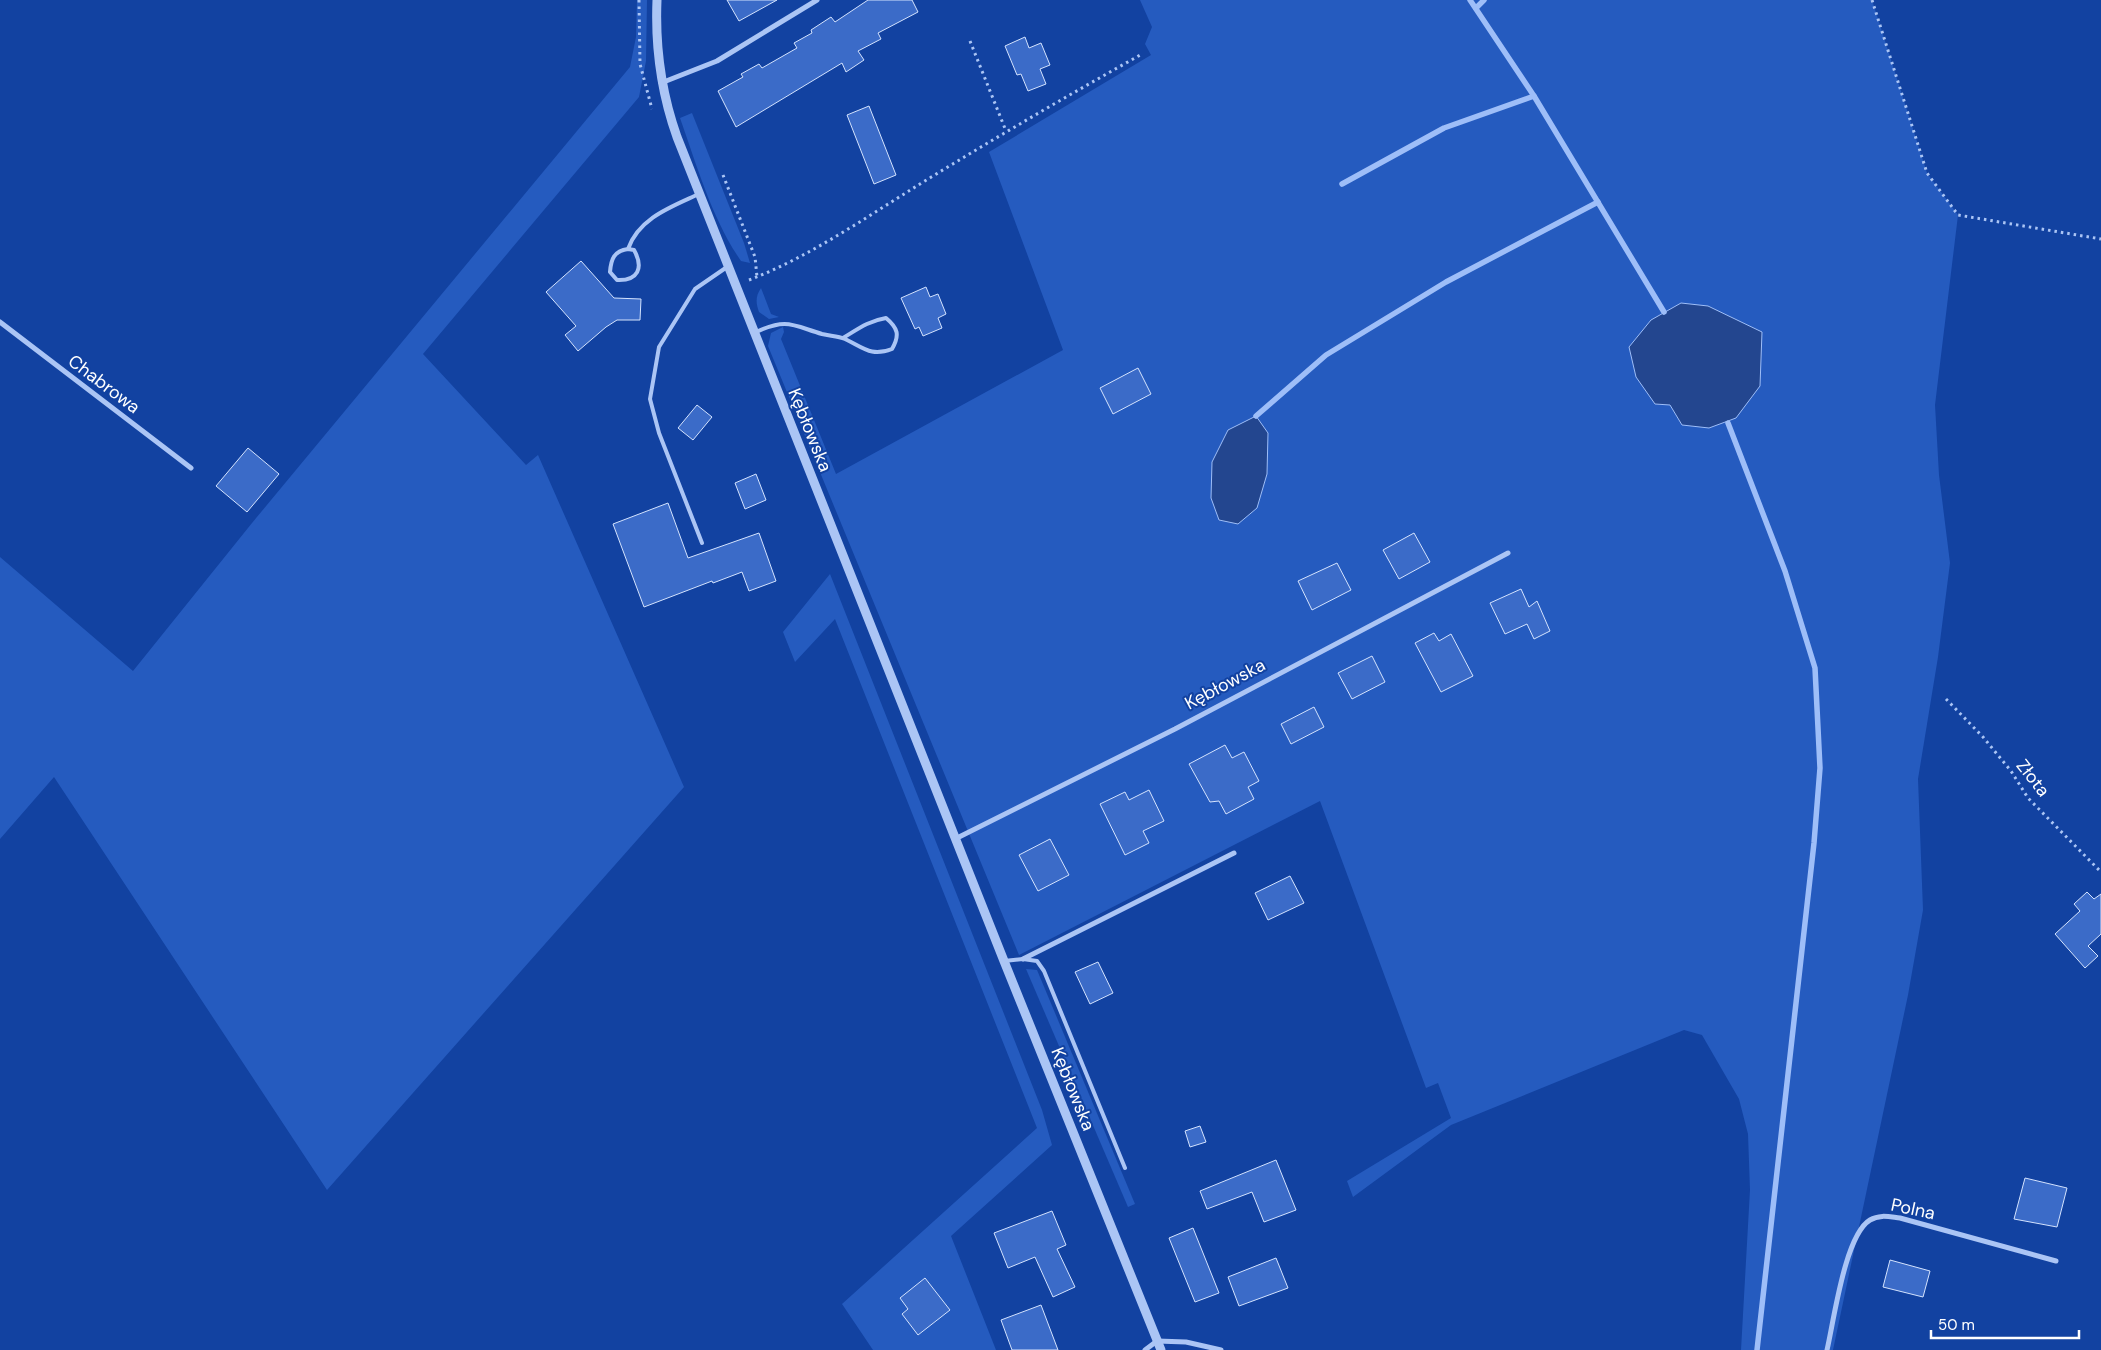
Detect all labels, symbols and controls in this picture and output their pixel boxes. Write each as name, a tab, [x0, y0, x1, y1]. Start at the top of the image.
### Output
street label: Chabrowa	[63, 349, 145, 419]
street label: Kębłowska	[782, 385, 838, 475]
street label: Kębłowska	[1181, 653, 1269, 715]
street label: Złota	[2011, 754, 2055, 802]
street label: Kębłowska	[1045, 1044, 1101, 1134]
street label: Polna	[1889, 1193, 1937, 1225]
scale bar	[1931, 1308, 2078, 1340]
text: 50 m	[1938, 1315, 1975, 1335]

